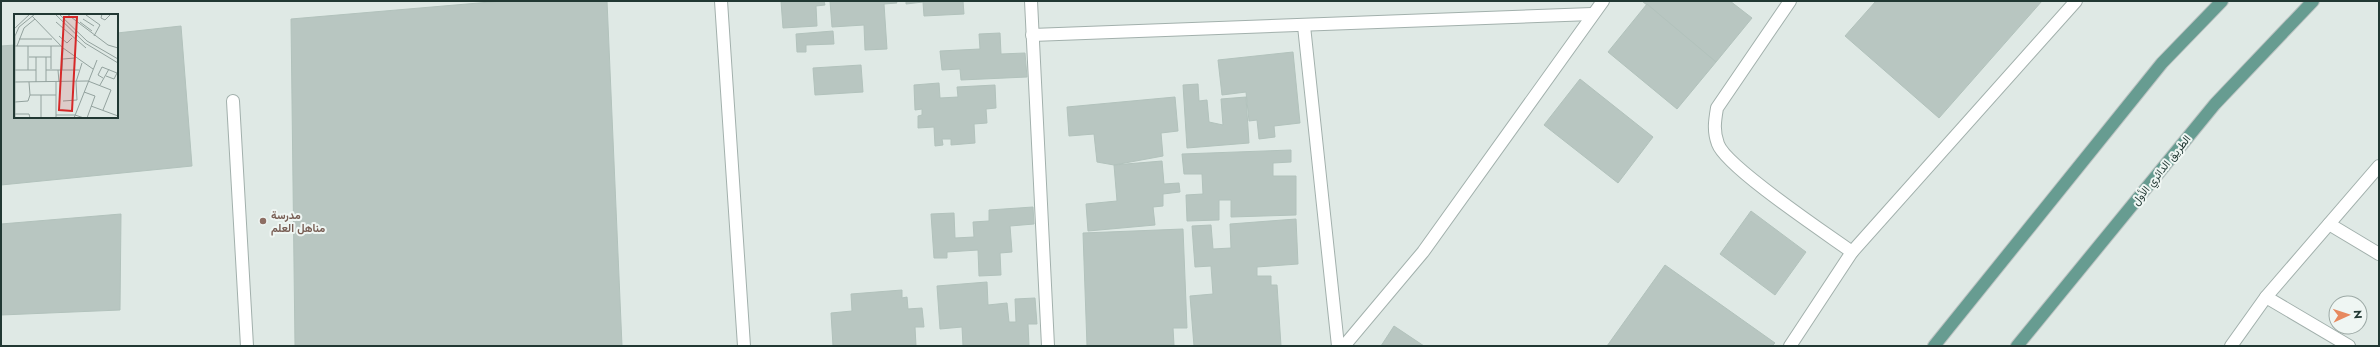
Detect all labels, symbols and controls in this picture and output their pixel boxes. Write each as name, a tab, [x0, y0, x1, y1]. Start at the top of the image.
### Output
inset map	[14, 14, 118, 118]
street label: الطريق الدائري الأول	[2128, 131, 2196, 210]
place label: مدرسة مناهل العلم	[271, 207, 325, 236]
marker: مدرسة مناهل العلم	[258, 216, 268, 226]
north arrow	[2328, 295, 2368, 335]
text: N	[2350, 310, 2366, 319]

